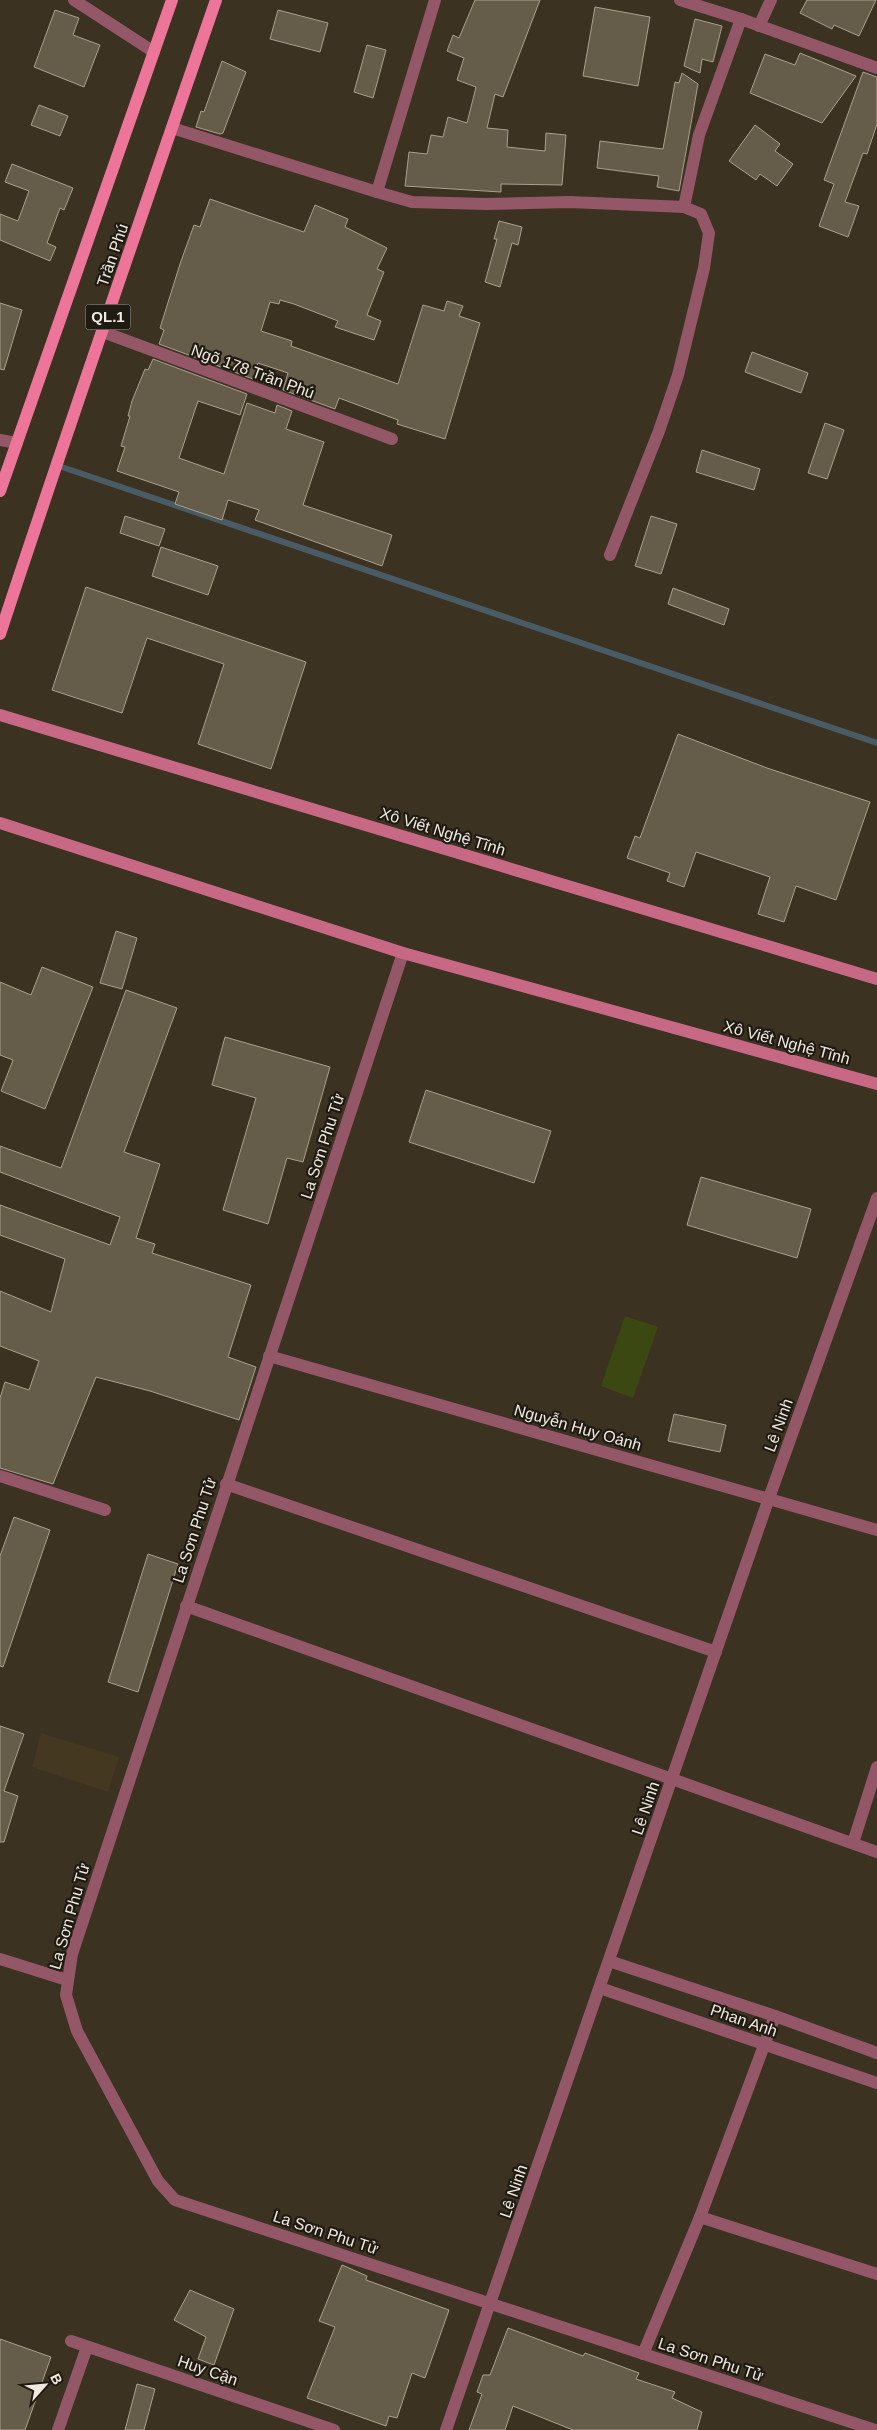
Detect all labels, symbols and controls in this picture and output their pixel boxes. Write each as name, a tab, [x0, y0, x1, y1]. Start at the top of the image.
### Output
street label: Trần Phú	[94, 222, 131, 289]
road number: QL.1	[86, 304, 130, 330]
street label: Ngõ 178 Trần Phú	[189, 341, 317, 402]
street label: Xô Viết Nghệ Tĩnh	[378, 804, 508, 859]
street label: Xô Viết Nghệ Tĩnh	[722, 1017, 852, 1068]
street label: La Sơn Phu Tử	[297, 1091, 348, 1201]
street label: Lê Ninh	[761, 1396, 796, 1454]
street label: Nguyễn Huy Oánh	[512, 1400, 644, 1454]
street label: La Sơn Phu Tử	[169, 1475, 220, 1585]
street label: Lê Ninh	[628, 1779, 662, 1837]
street label: La Sơn Phu Tử	[46, 1861, 93, 1971]
street label: Phan Anh	[708, 2001, 779, 2040]
street label: Lê Ninh	[496, 2162, 530, 2220]
street label: La Sơn Phu Tử	[271, 2207, 381, 2258]
street label: La Sơn Phu Tử	[656, 2334, 766, 2385]
street label: Huy Cận	[176, 2352, 240, 2389]
north arrow	[20, 2360, 70, 2410]
text: B	[47, 2371, 66, 2387]

